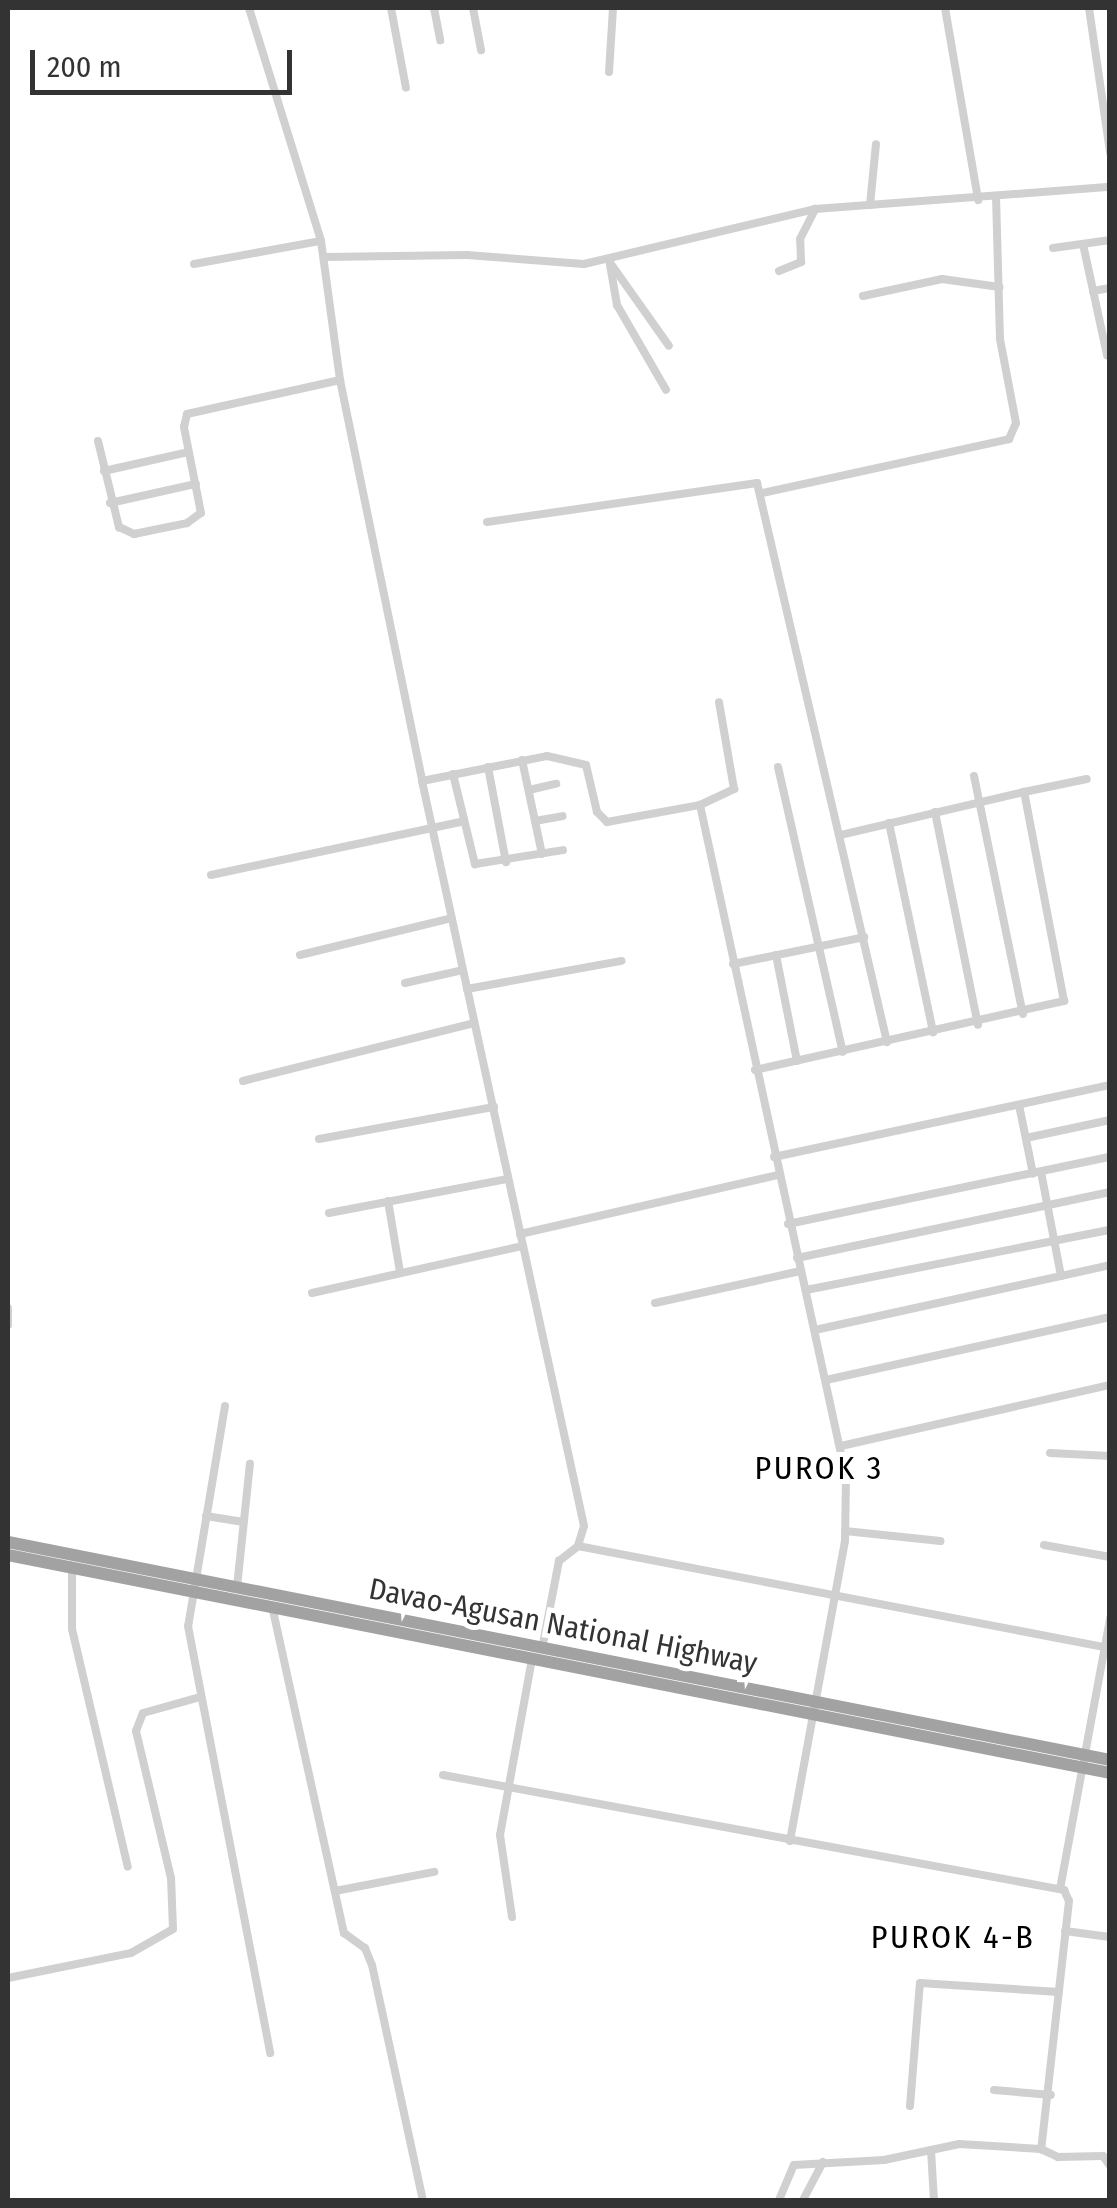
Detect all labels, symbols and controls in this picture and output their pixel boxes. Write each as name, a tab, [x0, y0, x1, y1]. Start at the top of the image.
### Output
scale bar	[35, 30, 298, 92]
text: 200 m	[47, 49, 122, 85]
district label: PUROK 3	[754, 1449, 884, 1487]
street label: Davao-Agusan National Highway	[366, 1571, 760, 1681]
district label: PUROK 4-B	[871, 1918, 1035, 1956]

